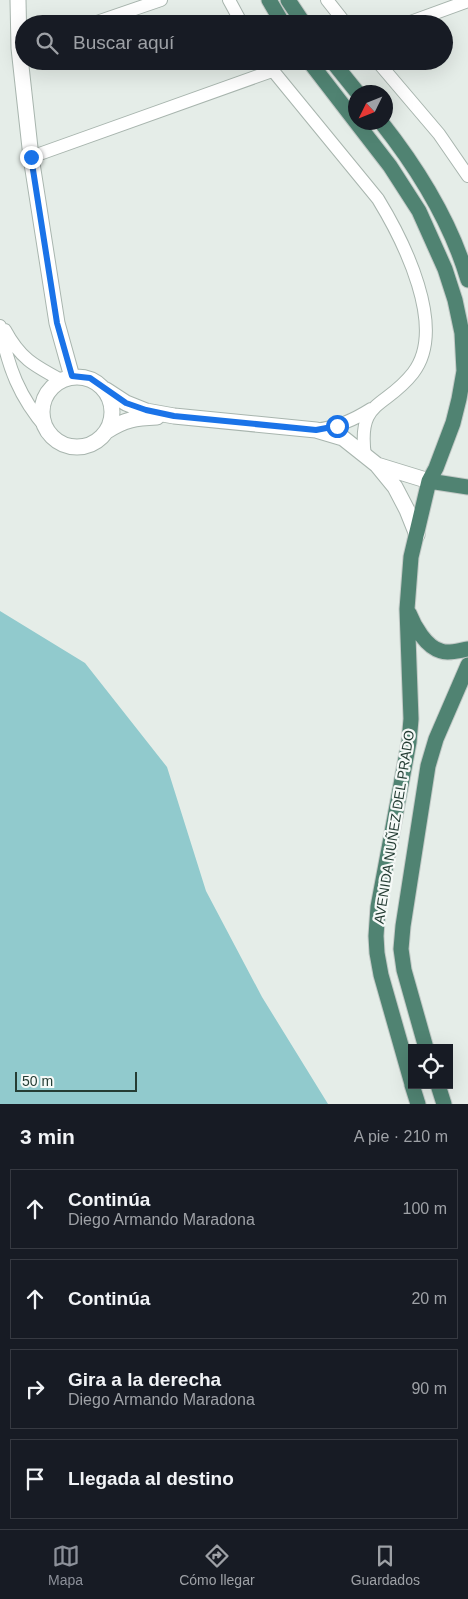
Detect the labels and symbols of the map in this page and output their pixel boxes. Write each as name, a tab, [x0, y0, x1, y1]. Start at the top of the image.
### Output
north arrow	[348, 85, 393, 130]
route end	[20, 146, 43, 169]
route start	[326, 415, 349, 438]
street label: AVENIDA NUÑEZ DEL PRADO	[371, 729, 417, 925]
scale bar	[15, 1069, 138, 1092]

